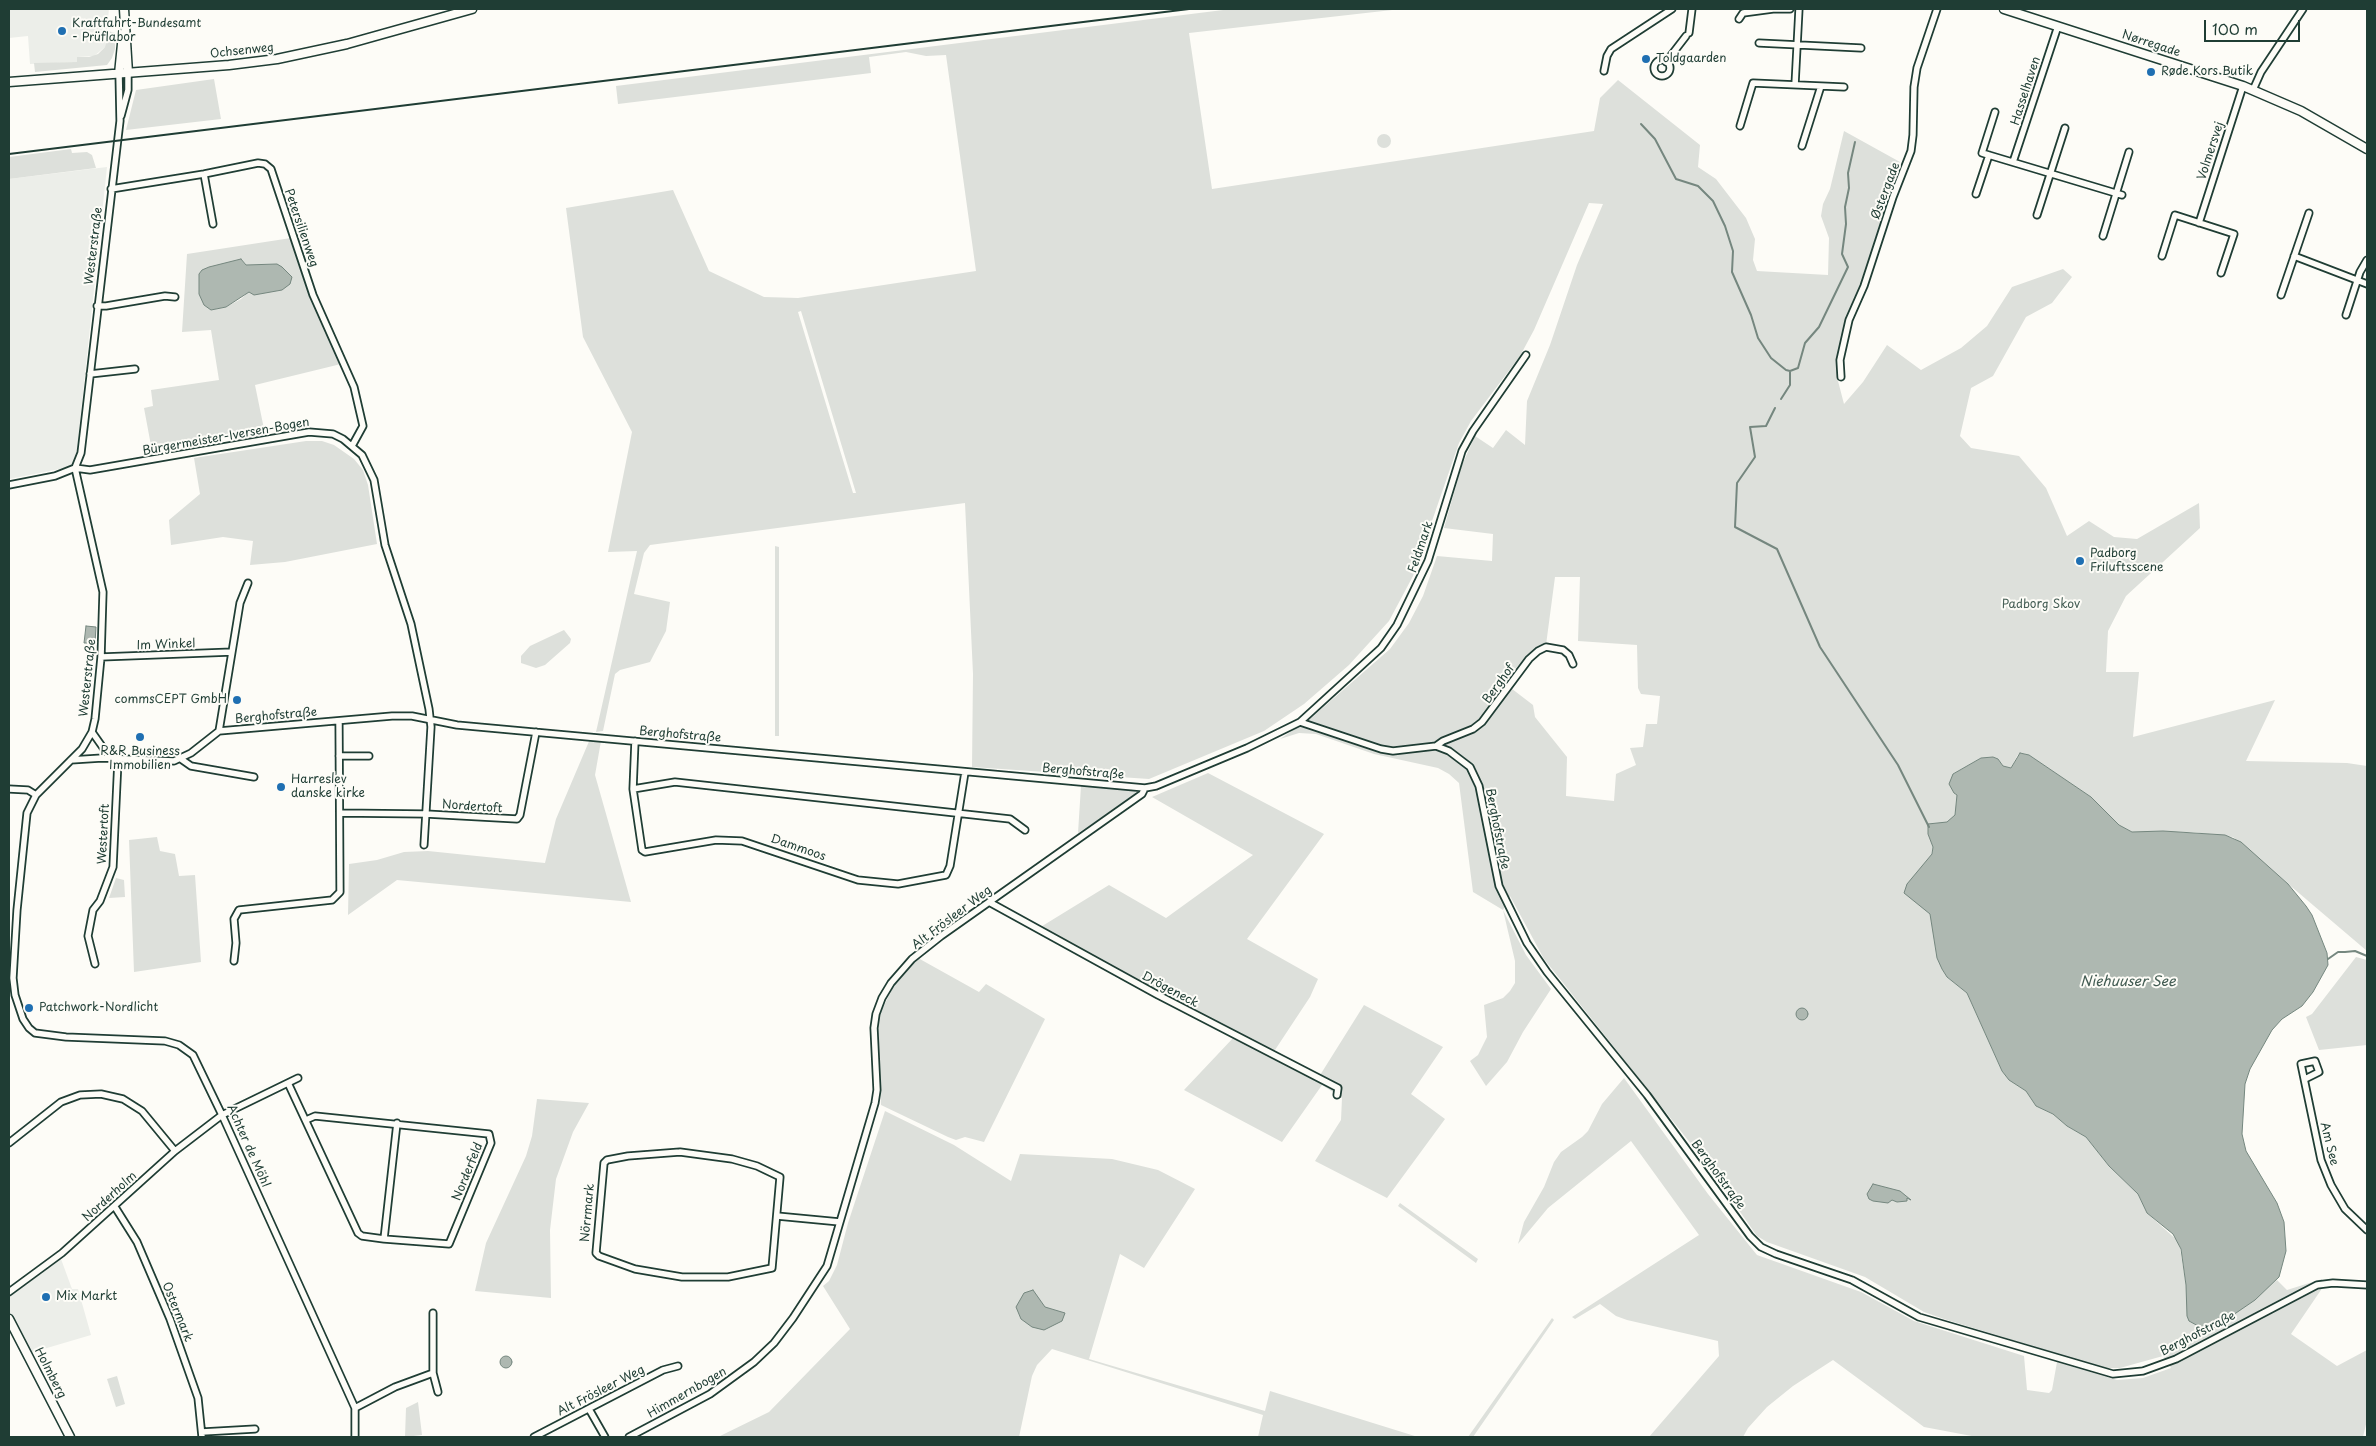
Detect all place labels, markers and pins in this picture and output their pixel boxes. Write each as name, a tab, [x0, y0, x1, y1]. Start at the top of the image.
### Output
place label: Kraftfahrt-Bundesamt - Prüflabor	[72, 17, 201, 45]
marker: Kraftfahrt-Bundesamt - Prüflabor	[56, 25, 68, 37]
place label: Toldgaarden	[1656, 52, 1726, 66]
marker: Toldgaarden	[1640, 53, 1652, 65]
place label: Røde Kors Butik	[2161, 65, 2253, 79]
marker: Røde Kors Butik	[2145, 66, 2157, 78]
place label: Padborg Friluftsscene	[2090, 547, 2163, 575]
marker: Padborg Friluftsscene	[2074, 555, 2086, 567]
place label: commsCEPT GmbH	[114, 693, 227, 707]
marker: commsCEPT GmbH	[231, 694, 243, 706]
marker: R&R Business Immobilien	[134, 731, 146, 743]
place label: R&R Business Immobilien	[100, 745, 180, 773]
place label: Harreslev danske kirke	[291, 773, 365, 801]
marker: Harreslev danske kirke	[275, 781, 287, 793]
place label: Patchwork-Nordlicht	[39, 1001, 158, 1015]
marker: Patchwork-Nordlicht	[23, 1002, 35, 1014]
place label: Mix Markt	[56, 1290, 117, 1304]
marker: Mix Markt	[40, 1291, 52, 1303]

